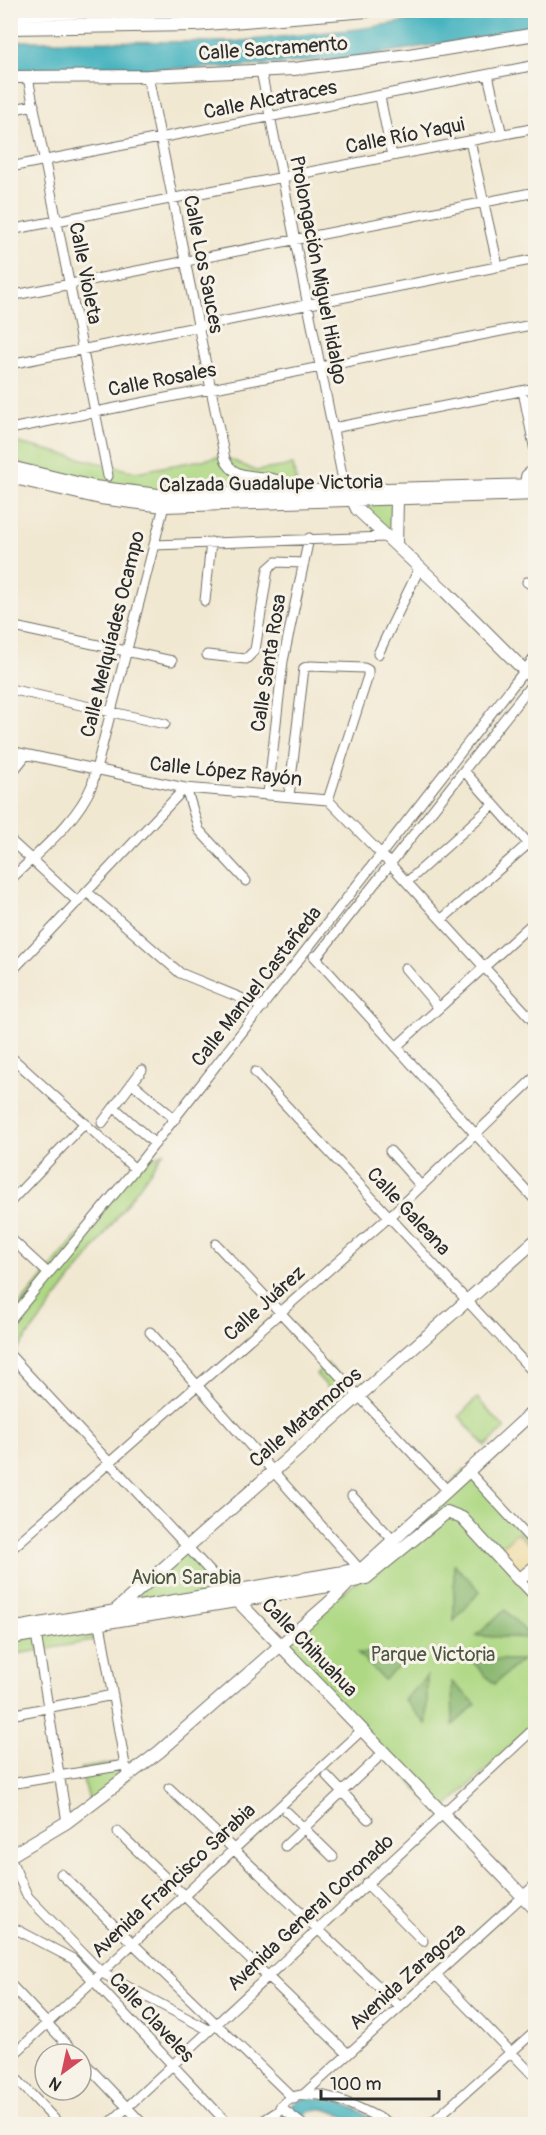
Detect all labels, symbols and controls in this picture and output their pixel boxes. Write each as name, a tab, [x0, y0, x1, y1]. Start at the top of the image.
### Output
street label: Calle Sacramento	[197, 31, 349, 66]
street label: Calle Alcatraces	[201, 74, 339, 125]
street label: Calle Río Yaqui	[343, 112, 467, 159]
street label: Prolongación Miguel Hidalgo	[284, 154, 353, 387]
street label: Calle Los Sauces	[178, 193, 229, 335]
street label: Calle Violeta	[63, 220, 108, 326]
street label: Calle Rosales	[106, 357, 218, 402]
street label: Calzada Guadalupe Victoria	[159, 469, 383, 498]
street label: Calle Melquíades Ocampo	[75, 528, 150, 740]
street label: Calle Santa Rosa	[245, 592, 292, 734]
street label: Calle López Rayón	[148, 751, 303, 792]
street label: Calle Manuel Castañeda	[186, 901, 327, 1072]
street label: Calle Galeana	[361, 1162, 456, 1261]
street label: Calle Juárez	[218, 1260, 310, 1347]
street label: Calle Matamoros	[244, 1362, 367, 1473]
park label: Avion Sarabia	[131, 1565, 241, 1590]
street label: Calle Chihuahua	[256, 1593, 363, 1702]
park label: Parque Victoria	[371, 1642, 495, 1667]
street label: Avenida Francisco Sarabia	[86, 1798, 261, 1963]
street label: Avenida General Coronado	[222, 1828, 399, 1996]
street label: Avenida Zaragoza	[344, 1917, 471, 2035]
street label: Calle Claveles	[104, 1967, 200, 2068]
north arrow	[33, 2042, 93, 2102]
scale bar	[321, 2063, 440, 2101]
text: N	[45, 2072, 65, 2095]
text: 100 m	[330, 2073, 382, 2096]

